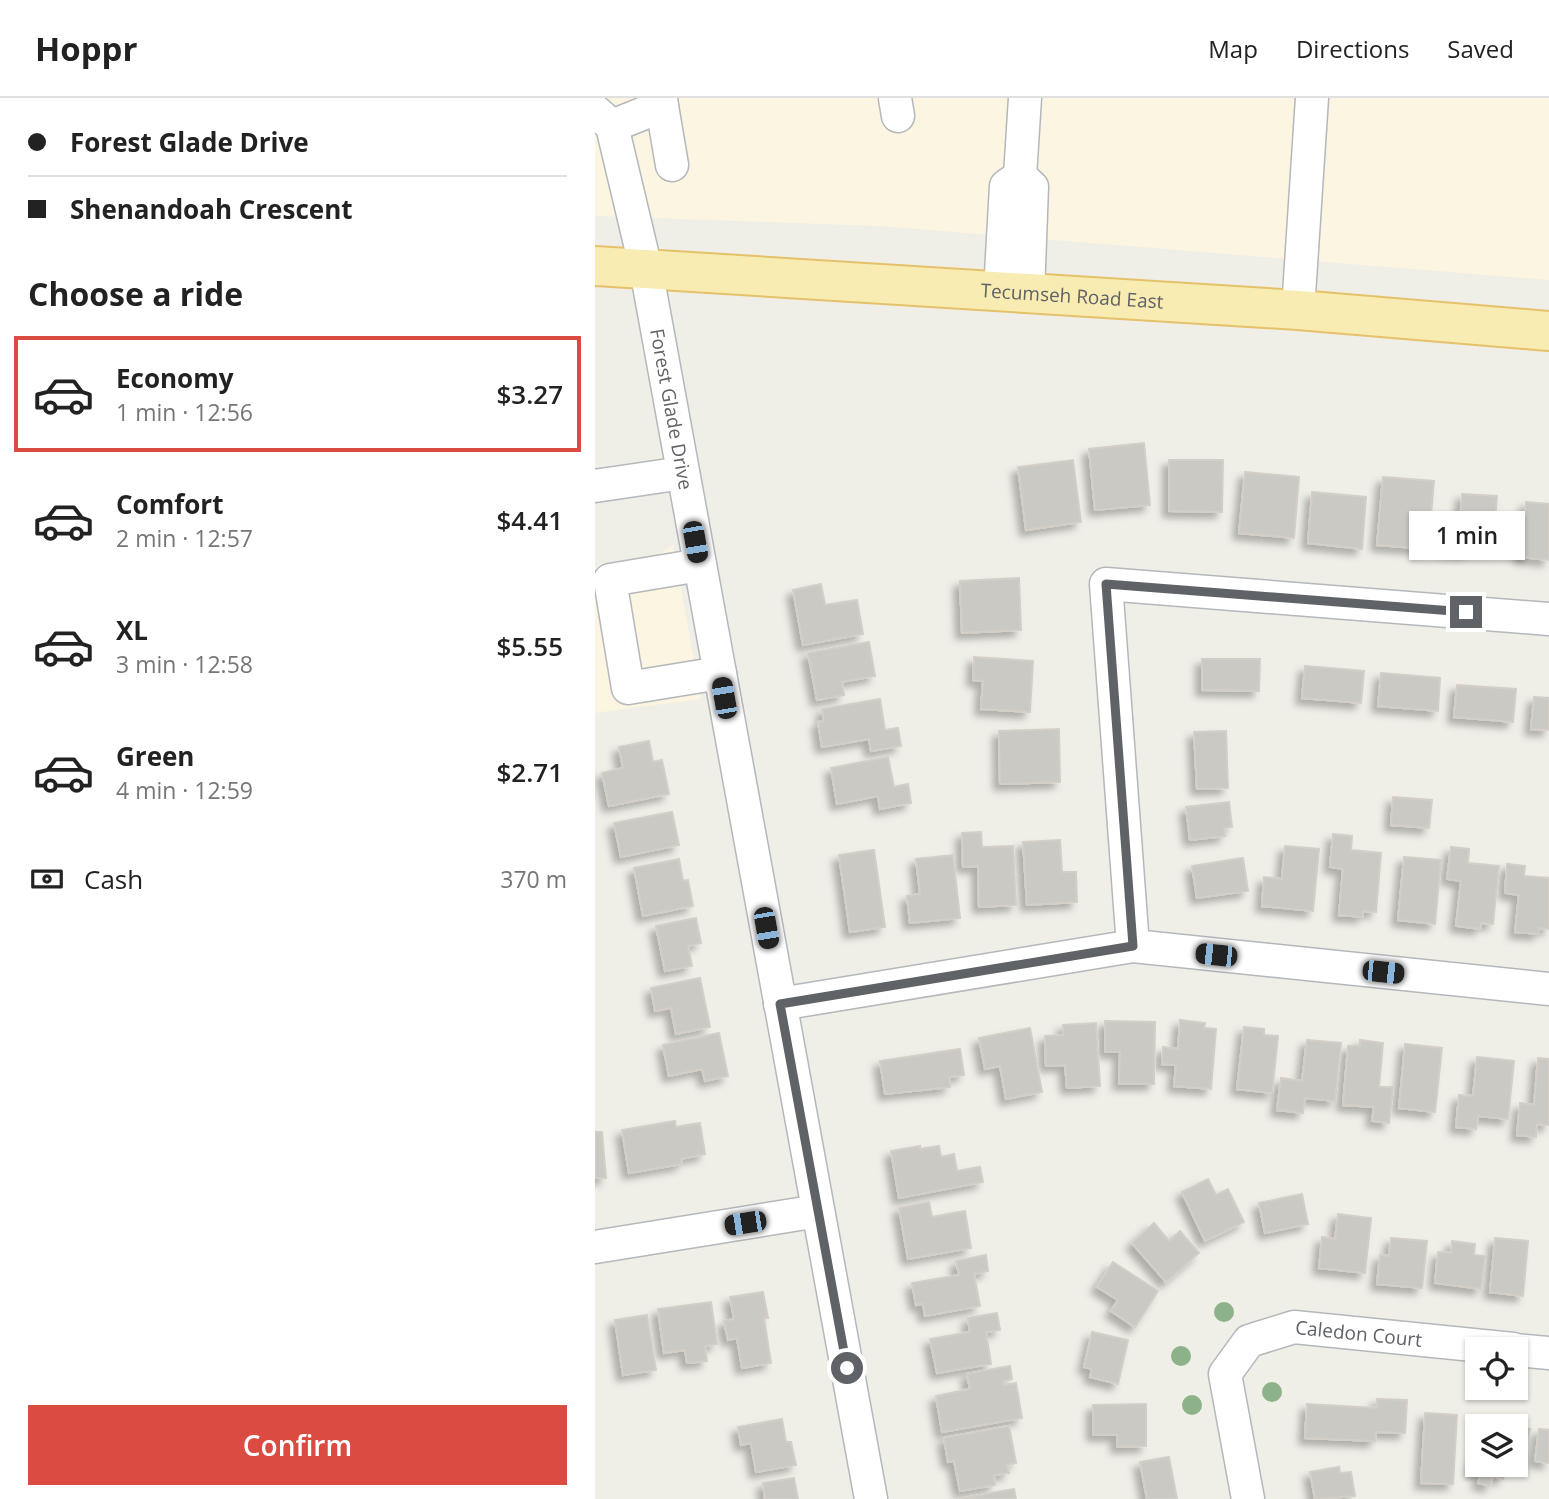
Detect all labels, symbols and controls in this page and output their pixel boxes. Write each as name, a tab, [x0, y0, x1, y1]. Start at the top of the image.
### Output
text: Hoppr	[35, 26, 137, 71]
text: Map	[1208, 32, 1258, 65]
text: Directions	[1296, 32, 1409, 65]
text: Saved	[1447, 32, 1514, 65]
text: Forest Glade Drive	[70, 124, 309, 160]
text: Shenandoah Crescent	[70, 191, 353, 227]
text: Choose a ride	[28, 272, 243, 315]
street label: Tecumseh Road East	[980, 277, 1164, 315]
street label: Forest Glade Drive	[644, 326, 699, 492]
text: Economy	[116, 360, 234, 396]
icon: car	[32, 363, 95, 426]
text: $3.27	[496, 376, 563, 412]
text: 1 min · 12:56	[116, 396, 253, 428]
text: Comfort	[116, 486, 223, 522]
icon: car	[32, 489, 95, 552]
text: $4.41	[496, 502, 563, 538]
callout: 1 min	[1408, 510, 1524, 560]
car	[682, 519, 709, 565]
text: 1 min	[1436, 519, 1498, 551]
text: 2 min · 12:57	[116, 522, 253, 554]
route end	[1450, 596, 1482, 628]
text: XL	[116, 612, 148, 648]
icon: car	[32, 615, 95, 678]
text: $5.55	[496, 628, 563, 664]
text: 3 min · 12:58	[116, 648, 253, 680]
car	[711, 675, 738, 721]
text: Green	[116, 738, 194, 774]
icon: car	[32, 741, 95, 804]
text: $2.71	[496, 754, 563, 790]
text: 4 min · 12:59	[116, 774, 253, 806]
icon: cash	[28, 860, 66, 898]
text: Cash	[84, 861, 143, 897]
text: 370 m	[500, 863, 567, 895]
car	[753, 905, 780, 951]
car	[1195, 942, 1238, 968]
car	[1362, 959, 1405, 985]
car	[723, 1209, 768, 1237]
street label: Caledon Court	[1294, 1314, 1423, 1353]
map controls	[1465, 1337, 1528, 1477]
button: locate	[1465, 1337, 1528, 1400]
route start	[831, 1352, 863, 1384]
button: Confirm	[28, 1405, 567, 1485]
button: layers	[1465, 1414, 1528, 1477]

